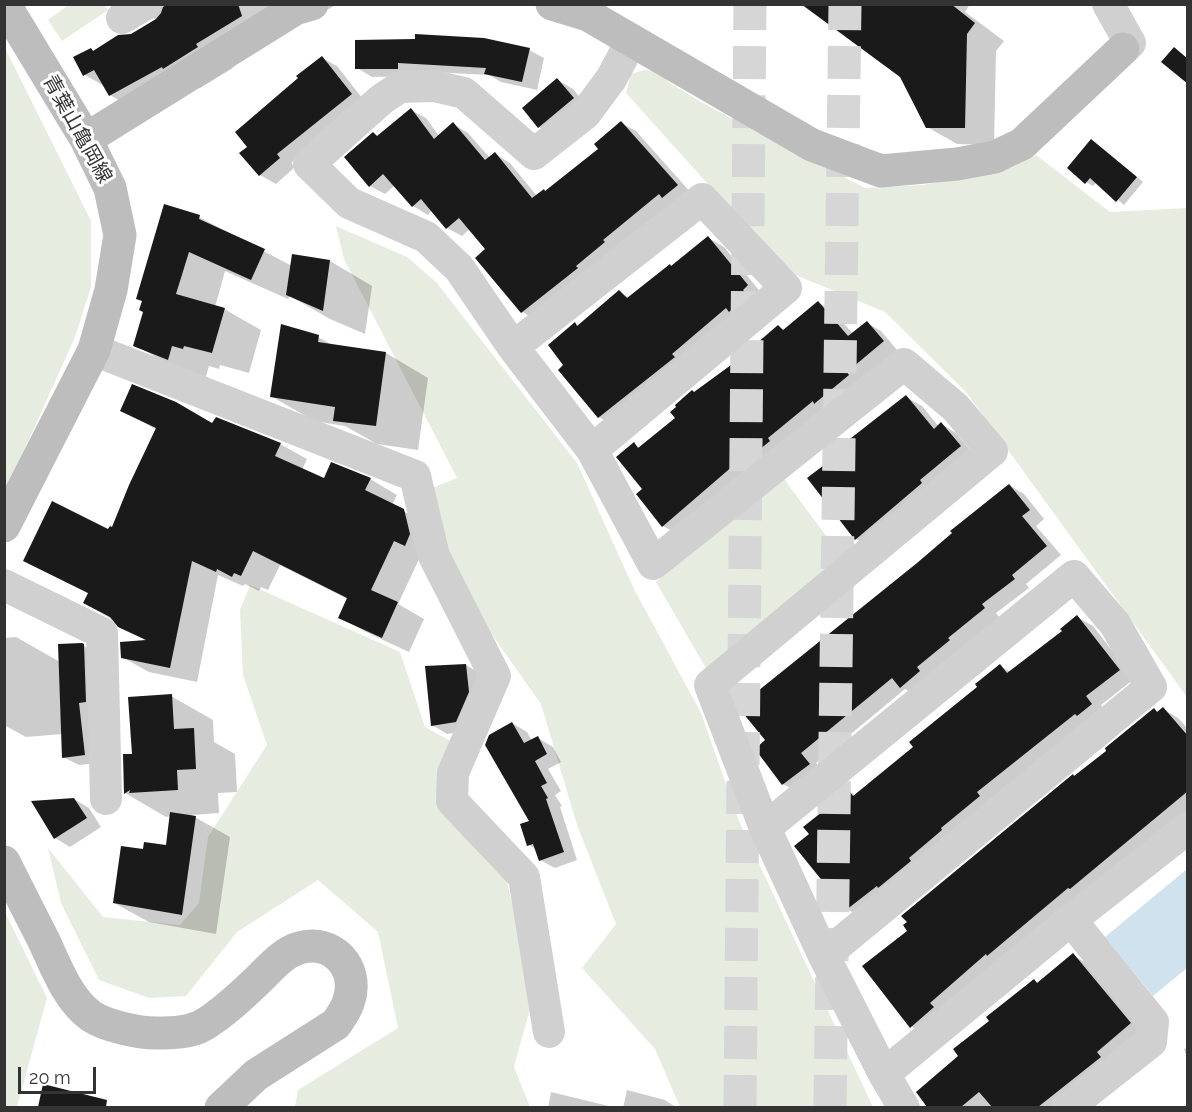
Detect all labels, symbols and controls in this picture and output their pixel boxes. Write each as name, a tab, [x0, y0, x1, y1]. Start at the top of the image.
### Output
street label: 青葉山亀岡線	[37, 71, 117, 187]
scale bar	[21, 1055, 99, 1093]
text: 20 m	[29, 1067, 71, 1088]

